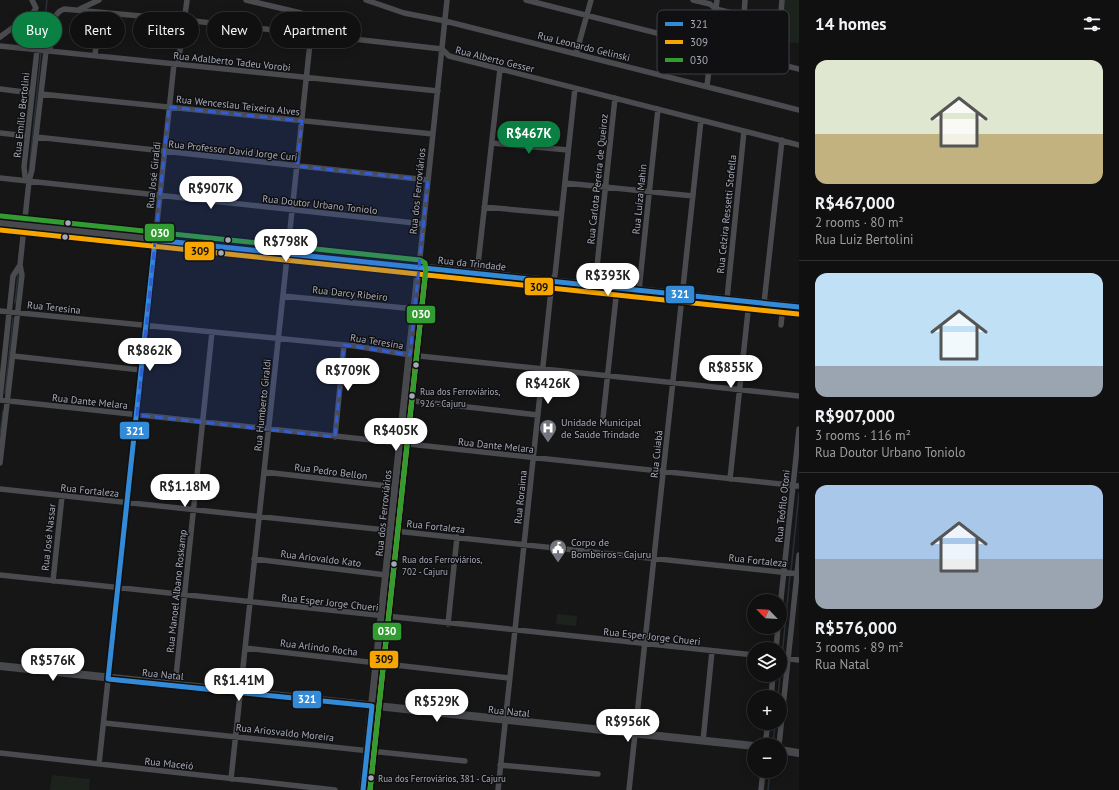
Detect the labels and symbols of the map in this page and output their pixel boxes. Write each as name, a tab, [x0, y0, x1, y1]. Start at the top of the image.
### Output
legend	[657, 10, 789, 74]
text: 321	[690, 17, 708, 31]
street label: Rua Leonardo Gelinski	[536, 29, 632, 64]
text: 309	[690, 35, 708, 49]
street label: Rua Alberto Gesser	[454, 43, 536, 76]
street label: Rua Adalberto Tadeu Vorobi	[173, 49, 291, 74]
text: 030	[690, 53, 708, 67]
street label: Rua Emílio Bertolini	[11, 72, 32, 158]
street label: Rua Wenceslau Teixeira Alves	[175, 93, 301, 118]
street label: Rua Carlota Pereira de Queiroz	[584, 113, 611, 245]
pin: R$467K	[496, 121, 562, 155]
street label: Rua Professor David Jorge Curi	[168, 137, 298, 164]
street label: Rua José Giraldi	[144, 141, 163, 209]
street label: Rua dos Ferroviários	[406, 147, 429, 235]
street label: Rua Celzira Ressetti Stofella	[714, 154, 739, 274]
street label: Rua Luíza Mahin	[629, 163, 650, 235]
pin: R$907K	[178, 176, 244, 210]
street label: Rua Doutor Urbano Toniolo	[262, 192, 378, 217]
unlabelled marker	[63, 218, 73, 228]
line badge: 030	[144, 223, 175, 242]
text: 030	[151, 226, 169, 240]
pin: R$798K	[253, 229, 319, 263]
unlabelled marker	[60, 232, 70, 242]
unlabelled marker	[223, 235, 233, 245]
line badge: 309	[184, 241, 215, 261]
text: 309	[191, 244, 209, 258]
unlabelled marker	[216, 248, 226, 258]
street label: Rua da Trindade	[437, 253, 507, 274]
pin: R$393K	[575, 263, 641, 297]
line badge: 309	[524, 277, 554, 296]
text: 309	[530, 280, 548, 294]
street label: Rua Darcy Ribeiro	[312, 283, 388, 304]
line badge: 321	[665, 285, 695, 304]
text: 321	[671, 287, 689, 301]
street label: Rua Teresina	[27, 298, 81, 317]
line badge: 030	[406, 305, 436, 324]
text: 030	[412, 307, 430, 321]
street label: Rua Teresina	[349, 331, 404, 352]
pin: R$862K	[117, 338, 183, 372]
pin: R$855K	[698, 355, 764, 389]
street label: Rua Humberto Giraldi	[251, 358, 274, 452]
pin: R$709K	[315, 358, 381, 392]
unlabelled marker	[411, 360, 421, 370]
pin: R$426K	[515, 371, 581, 405]
place label: Rua dos Ferroviários, 926 - Cajuru	[420, 386, 500, 409]
street label: Rua Dante Melara	[51, 391, 129, 412]
marker: Rua dos Ferroviários, 926 - Cajuru	[407, 391, 417, 401]
place label: Unidade Municipal de Saúde Trindade	[561, 416, 641, 441]
pin: R$405K	[363, 418, 429, 452]
hospital icon: Unidade Municipal de Saúde Trindade	[538, 418, 558, 443]
line badge: 321	[119, 421, 150, 440]
text: 321	[126, 424, 144, 438]
street label: Rua Cuiabá	[648, 430, 665, 479]
street label: Rua Dante Melara	[457, 435, 535, 456]
street label: Rua Pedro Bellon	[294, 461, 368, 482]
street label: Rua dos Ferroviários	[372, 469, 395, 557]
street label: Rua Teófilo Otoni	[772, 469, 793, 543]
street label: Rua Roraima	[511, 470, 530, 524]
pin: R$1.18M	[148, 474, 222, 508]
street label: Rua Fortaleza	[60, 481, 120, 500]
street label: Rua José Nassar	[39, 502, 59, 571]
street label: Rua Fortaleza	[406, 517, 466, 536]
street label: Rua Manoel Albano Roskamp	[164, 529, 189, 653]
place label: Corpo de Bombeiros - Cajuru	[571, 536, 651, 561]
public building icon: Corpo de Bombeiros - Cajuru	[548, 538, 568, 563]
street label: Rua Ariovaldo Kato	[280, 547, 362, 570]
street label: Rua Fortaleza	[728, 551, 788, 570]
place label: Rua dos Ferroviários, 702 - Cajuru	[402, 554, 482, 577]
marker: Rua dos Ferroviários, 702 - Cajuru	[389, 559, 399, 569]
street label: Rua Esper Jorge Chueri	[281, 591, 379, 614]
north arrow	[747, 594, 787, 634]
line badge: 030	[372, 622, 402, 641]
text: 030	[378, 624, 396, 638]
street label: Rua Esper Jorge Chueri	[603, 625, 701, 648]
street label: Rua Arlindo Rocha	[279, 636, 358, 659]
pin: R$576K	[20, 648, 86, 682]
line badge: 309	[369, 650, 399, 669]
text: 309	[375, 652, 393, 666]
street label: Rua Natal	[141, 666, 185, 683]
pin: R$1.41M	[202, 668, 276, 702]
pin: R$529K	[404, 689, 470, 723]
line badge: 321	[292, 690, 322, 709]
text: 321	[298, 692, 316, 706]
street label: Rua Natal	[487, 703, 531, 720]
pin: R$956K	[595, 709, 661, 743]
street label: Rua Ariosvaldo Moreira	[235, 721, 335, 744]
street label: Rua Maceió	[144, 754, 194, 773]
marker: Rua dos Ferroviários, 381 - Cajuru	[366, 773, 376, 783]
place label: Rua dos Ferroviários, 381 - Cajuru	[378, 773, 506, 784]

